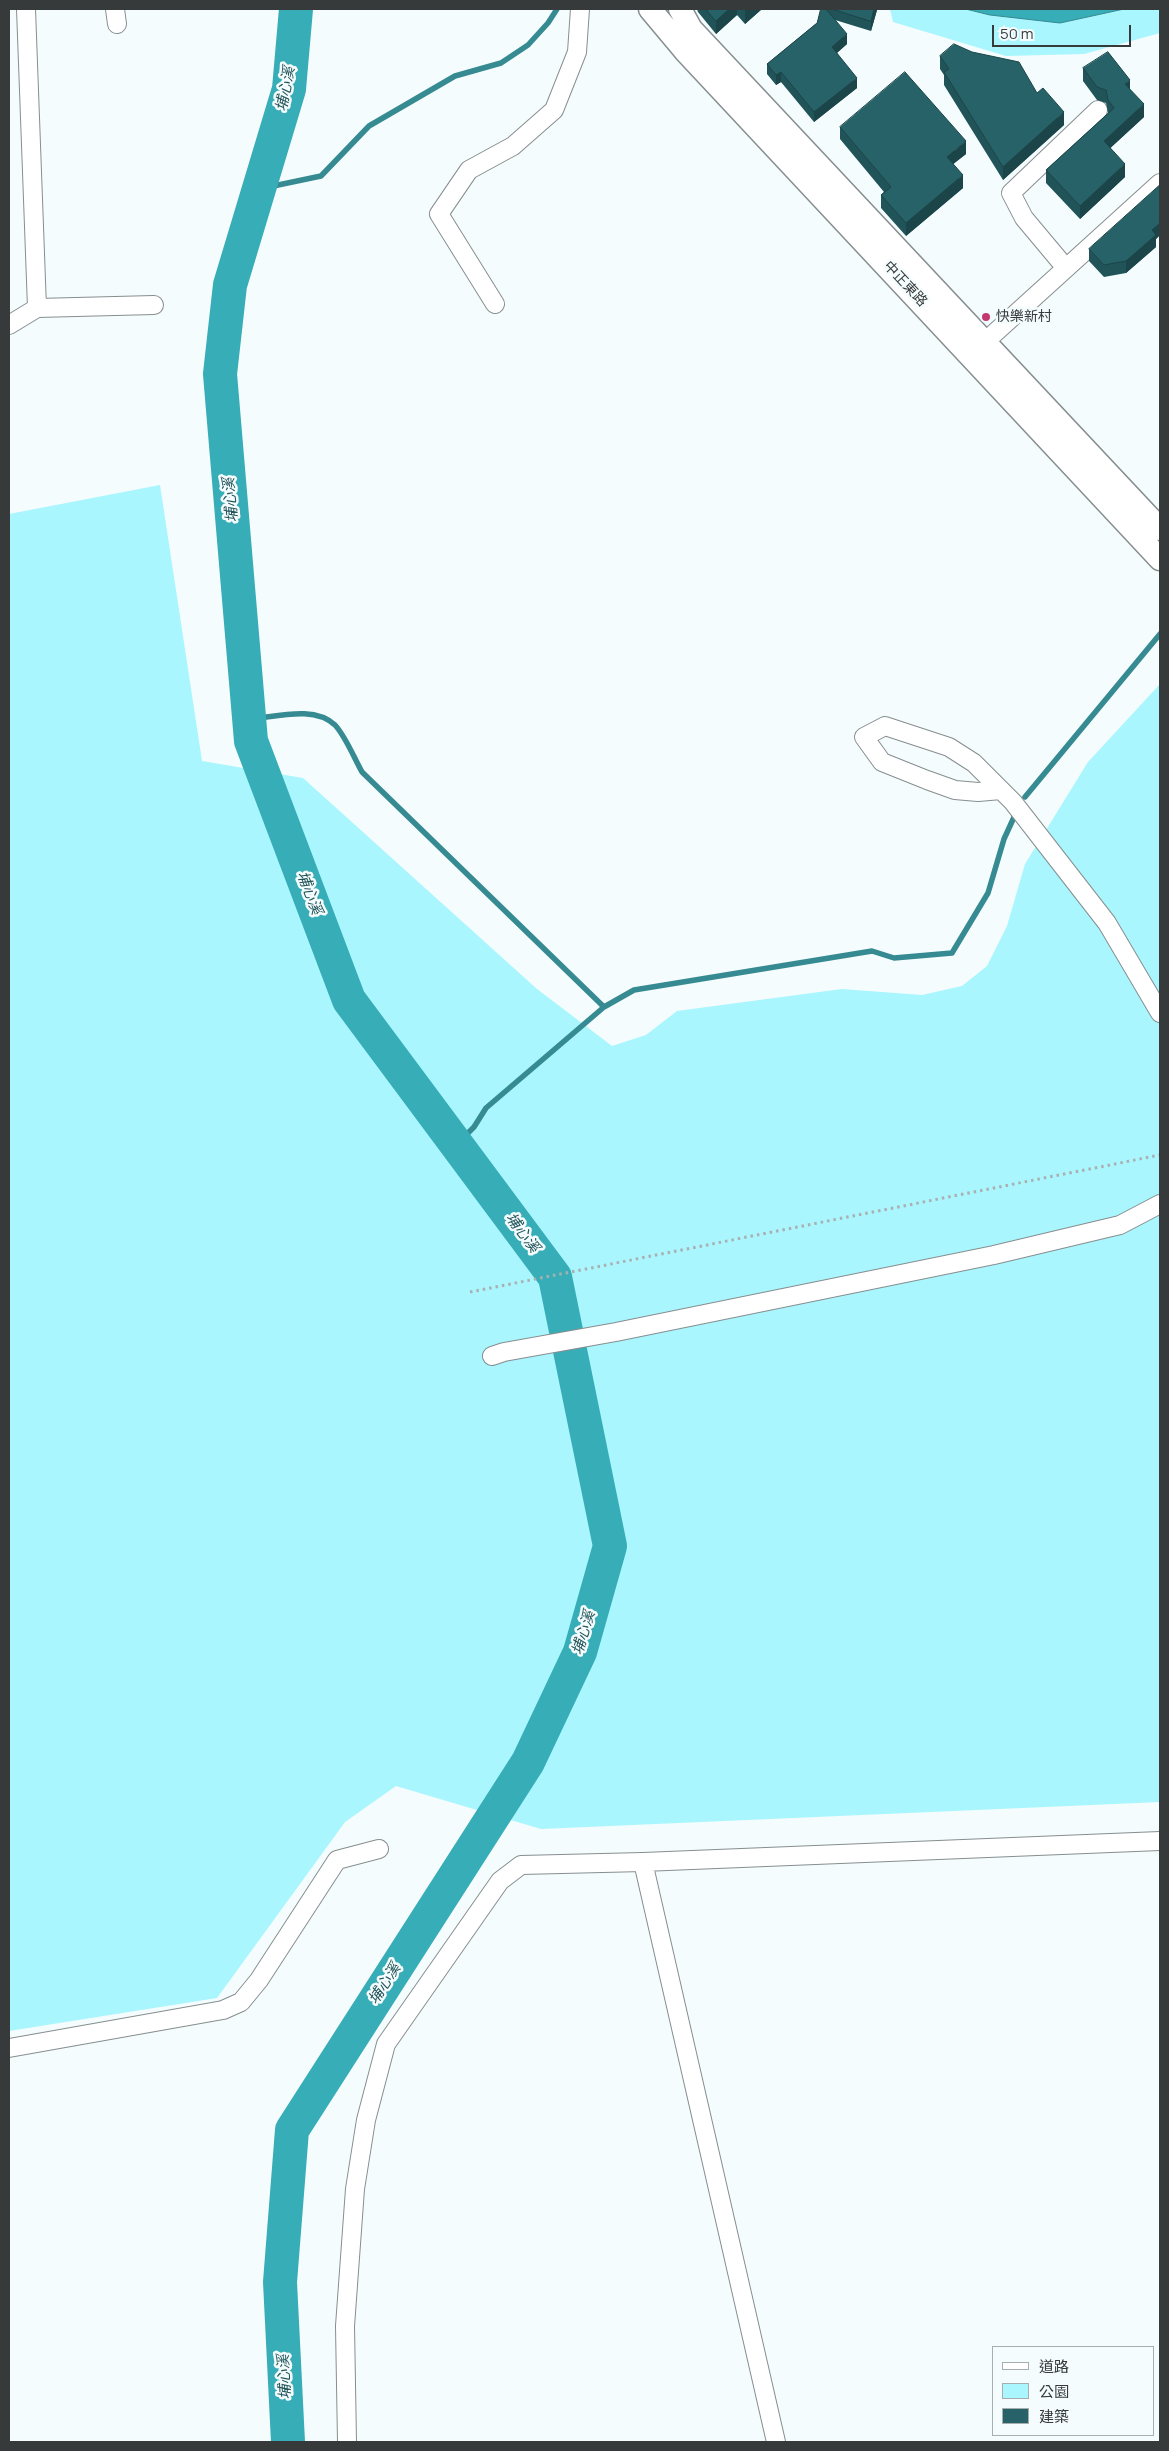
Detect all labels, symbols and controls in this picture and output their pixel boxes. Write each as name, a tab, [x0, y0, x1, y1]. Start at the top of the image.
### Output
scale bar	[994, 15, 1133, 47]
text: 50 m	[1000, 23, 1034, 44]
water label: 埔心溪	[273, 65, 299, 113]
street label: 中正東路	[880, 258, 930, 310]
place label: 快樂新村	[996, 309, 1052, 325]
marker: 快樂新村	[980, 311, 992, 323]
water label: 埔心溪	[220, 477, 242, 523]
water label: 埔心溪	[293, 869, 325, 917]
water label: 埔心溪	[501, 1210, 543, 1256]
water label: 埔心溪	[569, 1609, 599, 1657]
water label: 埔心溪	[365, 1960, 405, 2008]
legend	[992, 2346, 1154, 2436]
water label: 埔心溪	[275, 2354, 295, 2400]
text: 道路	[1039, 2356, 1069, 2377]
text: 公園	[1039, 2381, 1069, 2402]
text: 建築	[1039, 2406, 1069, 2427]

